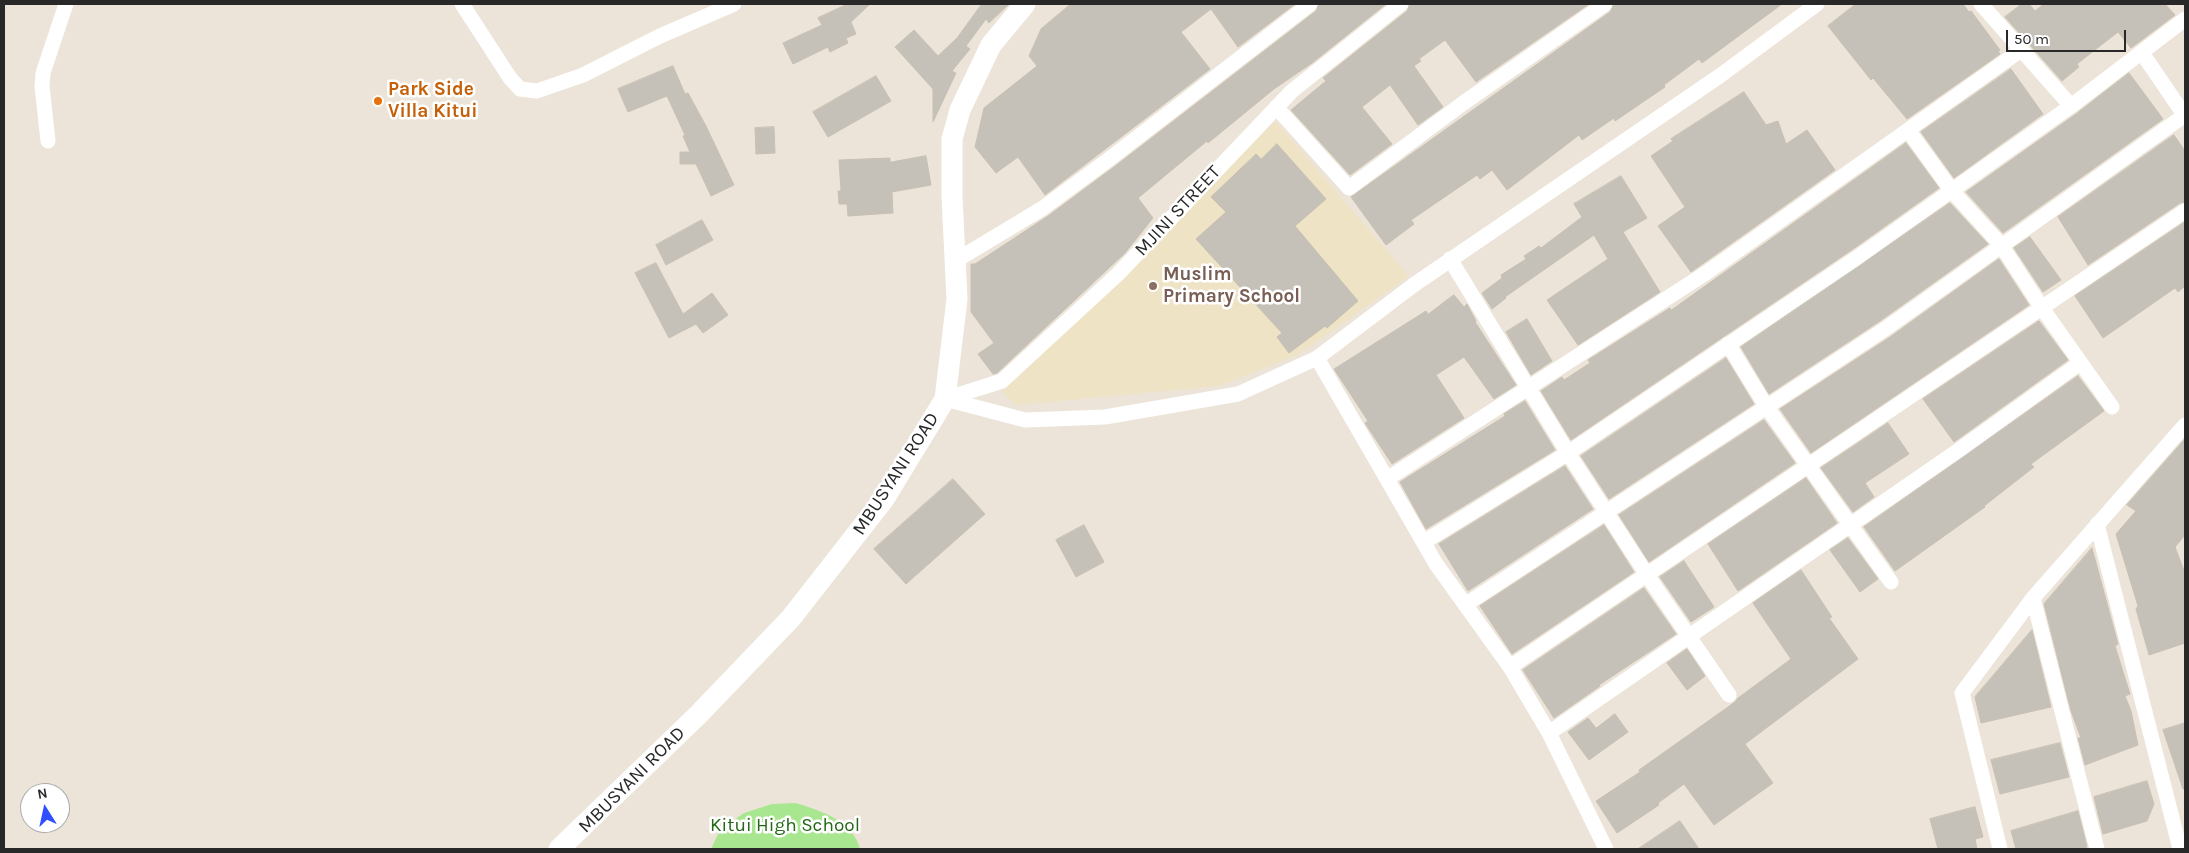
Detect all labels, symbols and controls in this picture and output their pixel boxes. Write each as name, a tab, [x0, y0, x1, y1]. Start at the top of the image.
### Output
scale bar	[2009, 20, 2129, 52]
text: 50 m	[2014, 30, 2049, 48]
place label: Park Side Villa Kitui	[388, 79, 477, 123]
marker: Park Side Villa Kitui	[372, 95, 384, 107]
street label: MJINI STREET	[1130, 161, 1226, 261]
place label: Muslim Primary School	[1163, 264, 1300, 308]
marker: Muslim Primary School	[1147, 280, 1159, 292]
street label: MBUSYANI ROAD	[848, 408, 944, 540]
street label: MBUSYANI ROAD	[574, 722, 690, 838]
north arrow	[20, 783, 70, 833]
text: N	[36, 784, 49, 803]
park label: Kitui High School	[710, 815, 860, 837]

